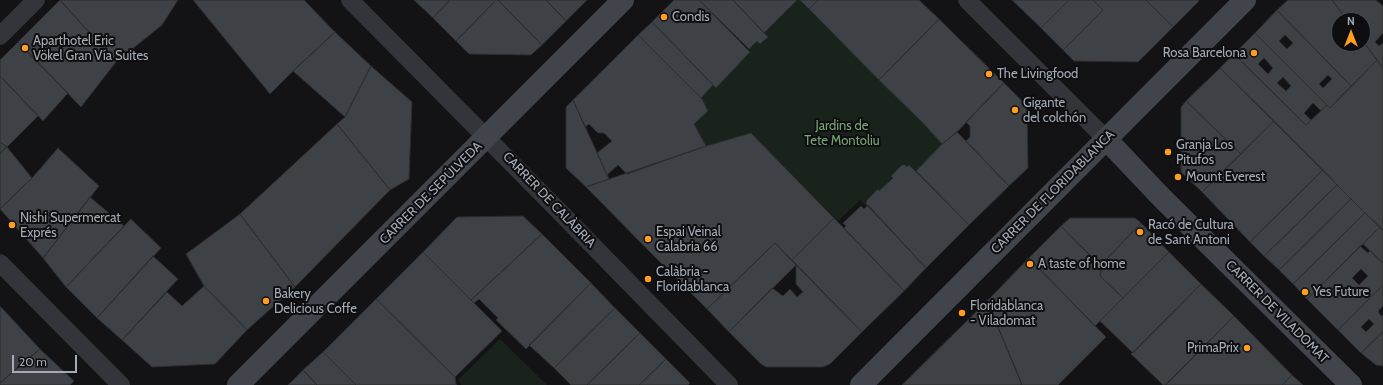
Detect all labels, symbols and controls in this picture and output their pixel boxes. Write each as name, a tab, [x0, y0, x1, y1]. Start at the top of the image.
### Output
place label: Condis	[672, 9, 710, 25]
marker: Condis	[659, 12, 669, 22]
north arrow	[1331, 12, 1371, 52]
text: N	[1347, 14, 1355, 28]
place label: Aparthotel Eric Vökel Gran Vía Suites	[33, 33, 148, 64]
marker: Aparthotel Eric Vökel Gran Vía Suites	[20, 43, 30, 53]
place label: Rosa Barcelona	[1163, 45, 1246, 61]
marker: Rosa Barcelona	[1249, 48, 1259, 58]
place label: The Livingfood	[997, 66, 1078, 82]
marker: The Livingfood	[984, 69, 994, 79]
place label: Gigante del colchón	[1023, 95, 1086, 126]
marker: Gigante del colchón	[1010, 105, 1020, 115]
park label: Jardins de Tete Montoliu	[804, 118, 880, 149]
street label: CARRER DE FLORIDABLANCA	[988, 127, 1118, 257]
place label: Granja Los Pitufos	[1176, 137, 1233, 168]
street label: CARRER DE SEPÚLVEDA	[377, 139, 485, 247]
marker: Granja Los Pitufos	[1163, 147, 1173, 157]
street label: CARRER DE CALÀBRIA	[499, 149, 599, 251]
place label: Mount Everest	[1186, 169, 1265, 185]
marker: Mount Everest	[1173, 172, 1183, 182]
place label: Nishi Supermercat Exprés	[20, 210, 121, 241]
place label: Racó de Cultura de Sant Antoni	[1148, 217, 1234, 248]
marker: Nishi Supermercat Exprés	[7, 220, 17, 230]
place label: Espai Veinal Calabria 66	[656, 224, 721, 255]
marker: Racó de Cultura de Sant Antoni	[1135, 227, 1145, 237]
marker: Espai Veinal Calabria 66	[643, 234, 653, 244]
place label: A taste of home	[1038, 256, 1125, 272]
street label: CARRER DE VILADOMAT	[1222, 257, 1332, 367]
marker: A taste of home	[1025, 259, 1035, 269]
place label: Calàbria - Floridablanca	[656, 264, 729, 295]
marker: Calàbria - Floridablanca	[643, 274, 653, 284]
place label: Yes Future	[1313, 284, 1369, 300]
place label: Bakery Delicious Coffe	[274, 286, 357, 317]
marker: Yes Future	[1300, 287, 1310, 297]
marker: Bakery Delicious Coffe	[261, 296, 271, 306]
place label: Floridablanca - Viladomat	[970, 298, 1043, 329]
marker: Floridablanca - Viladomat	[957, 308, 967, 318]
place label: PrimaPrix	[1187, 340, 1239, 356]
marker: PrimaPrix	[1242, 343, 1252, 353]
scale bar	[14, 347, 79, 373]
text: 20 m	[19, 354, 47, 369]

